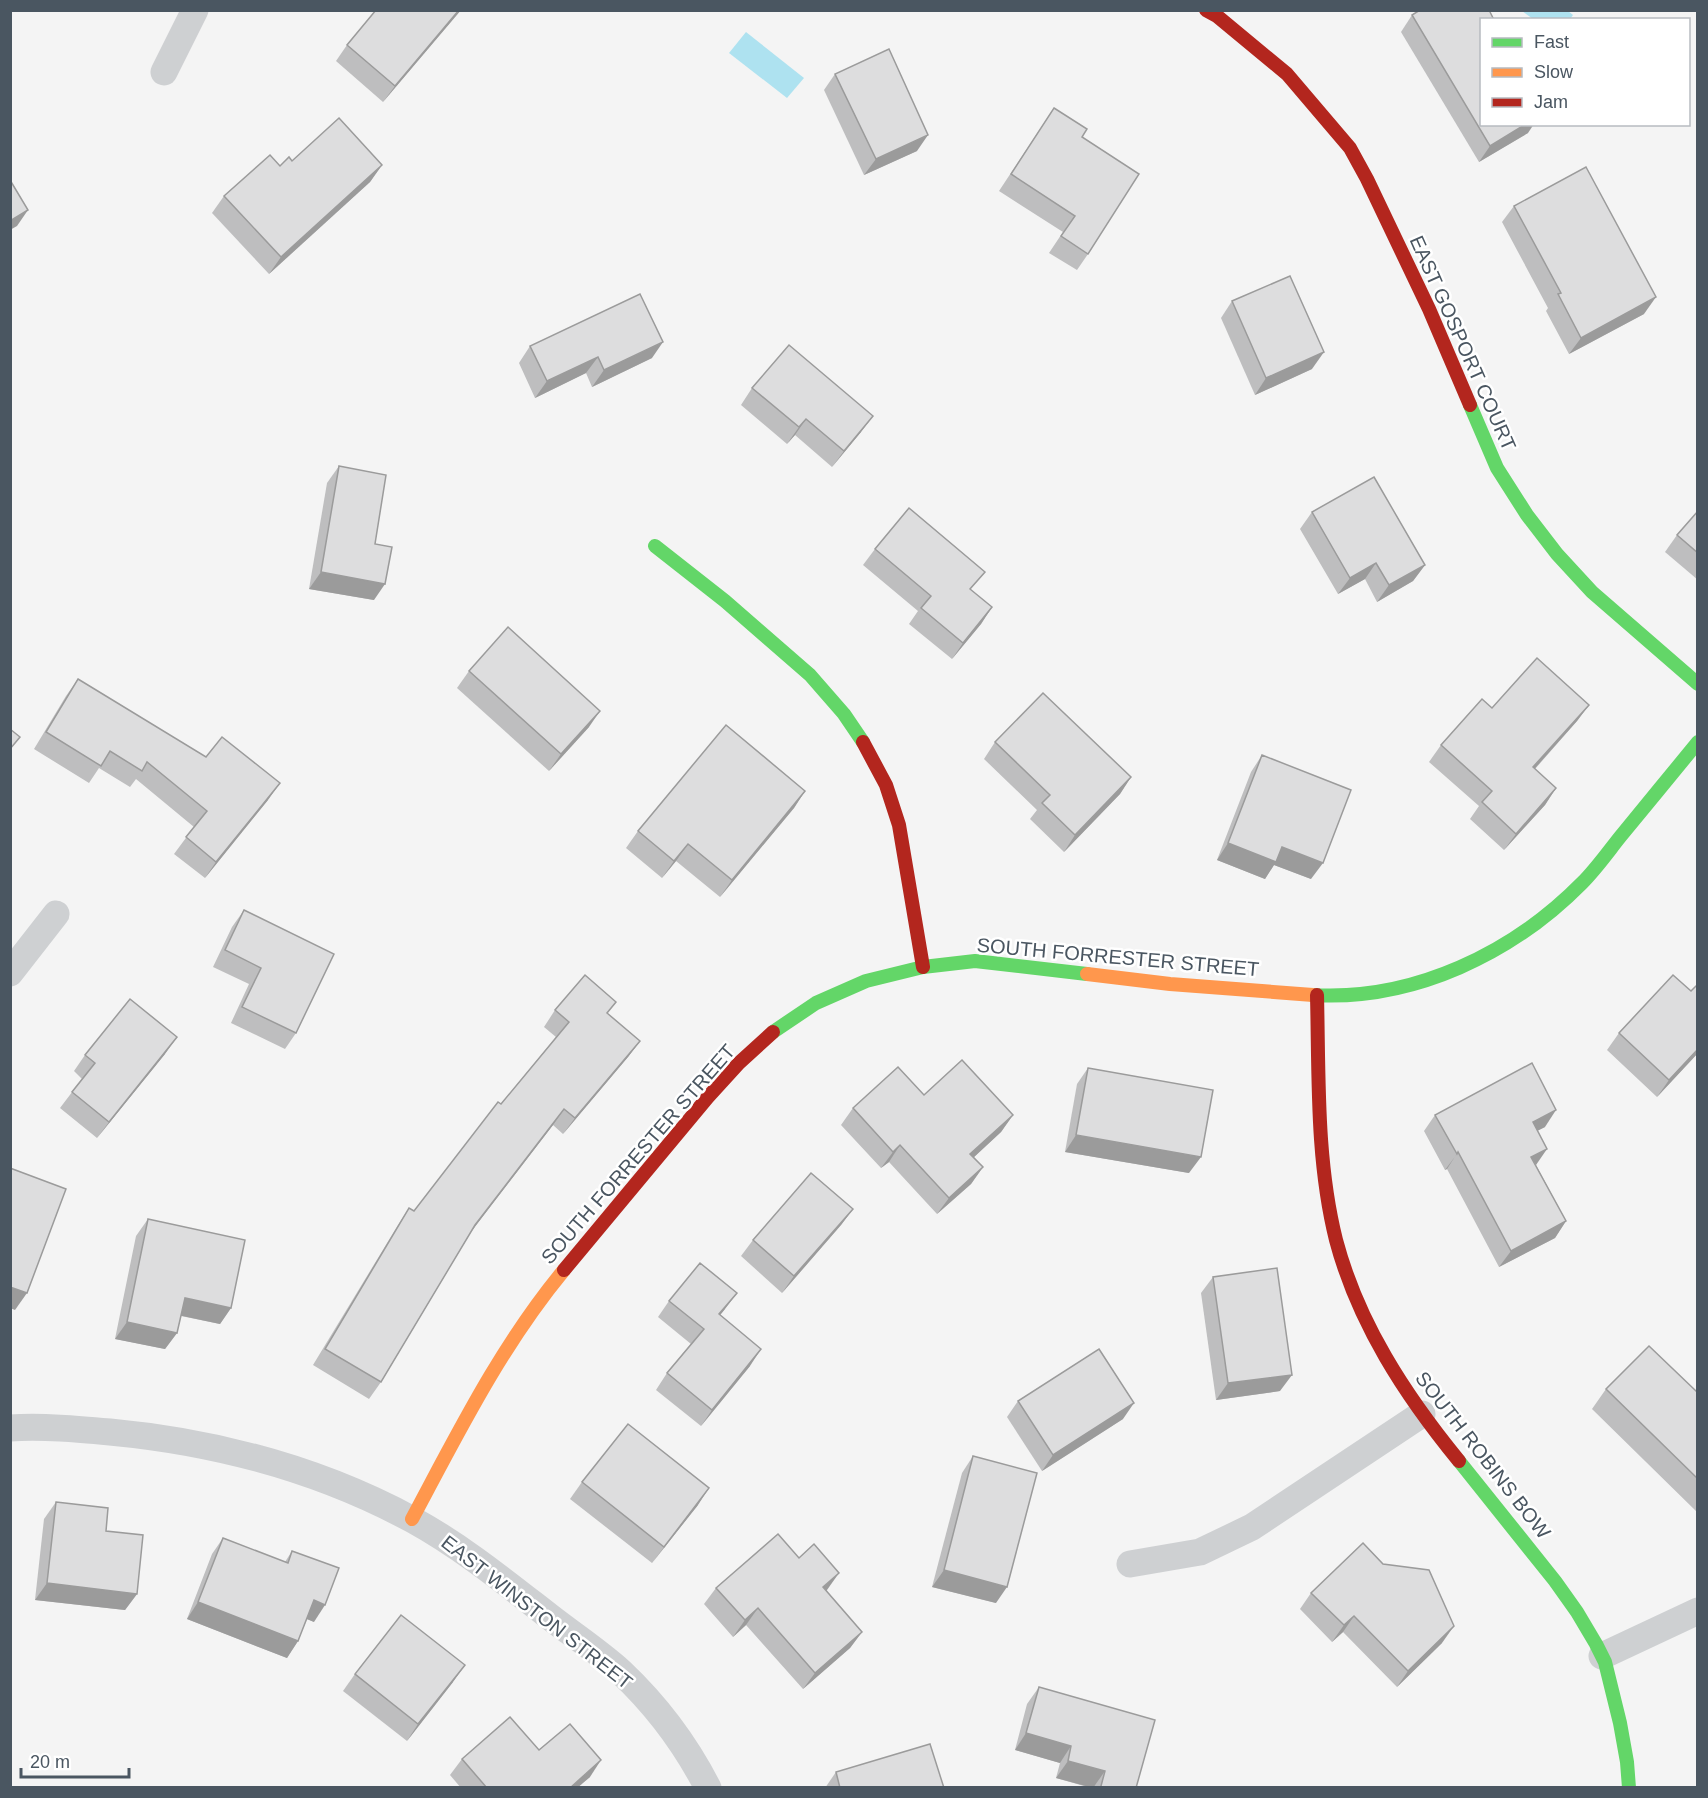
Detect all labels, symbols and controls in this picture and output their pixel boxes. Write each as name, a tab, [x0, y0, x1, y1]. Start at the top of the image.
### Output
legend	[1480, 18, 1690, 126]
text: Fast	[1534, 32, 1569, 52]
text: Slow	[1534, 62, 1574, 82]
text: Jam	[1534, 92, 1568, 112]
street label: EAST GOSPORT COURT	[1406, 232, 1520, 454]
street label: SOUTH FORRESTER STREET	[976, 934, 1260, 980]
street label: SOUTH FORRESTER STREET	[537, 1040, 739, 1268]
street label: SOUTH ROBINS BOW	[1411, 1367, 1555, 1543]
street label: EAST WINSTON STREET	[437, 1531, 637, 1693]
scale bar	[21, 1741, 129, 1779]
text: 20 m	[30, 1752, 70, 1772]

